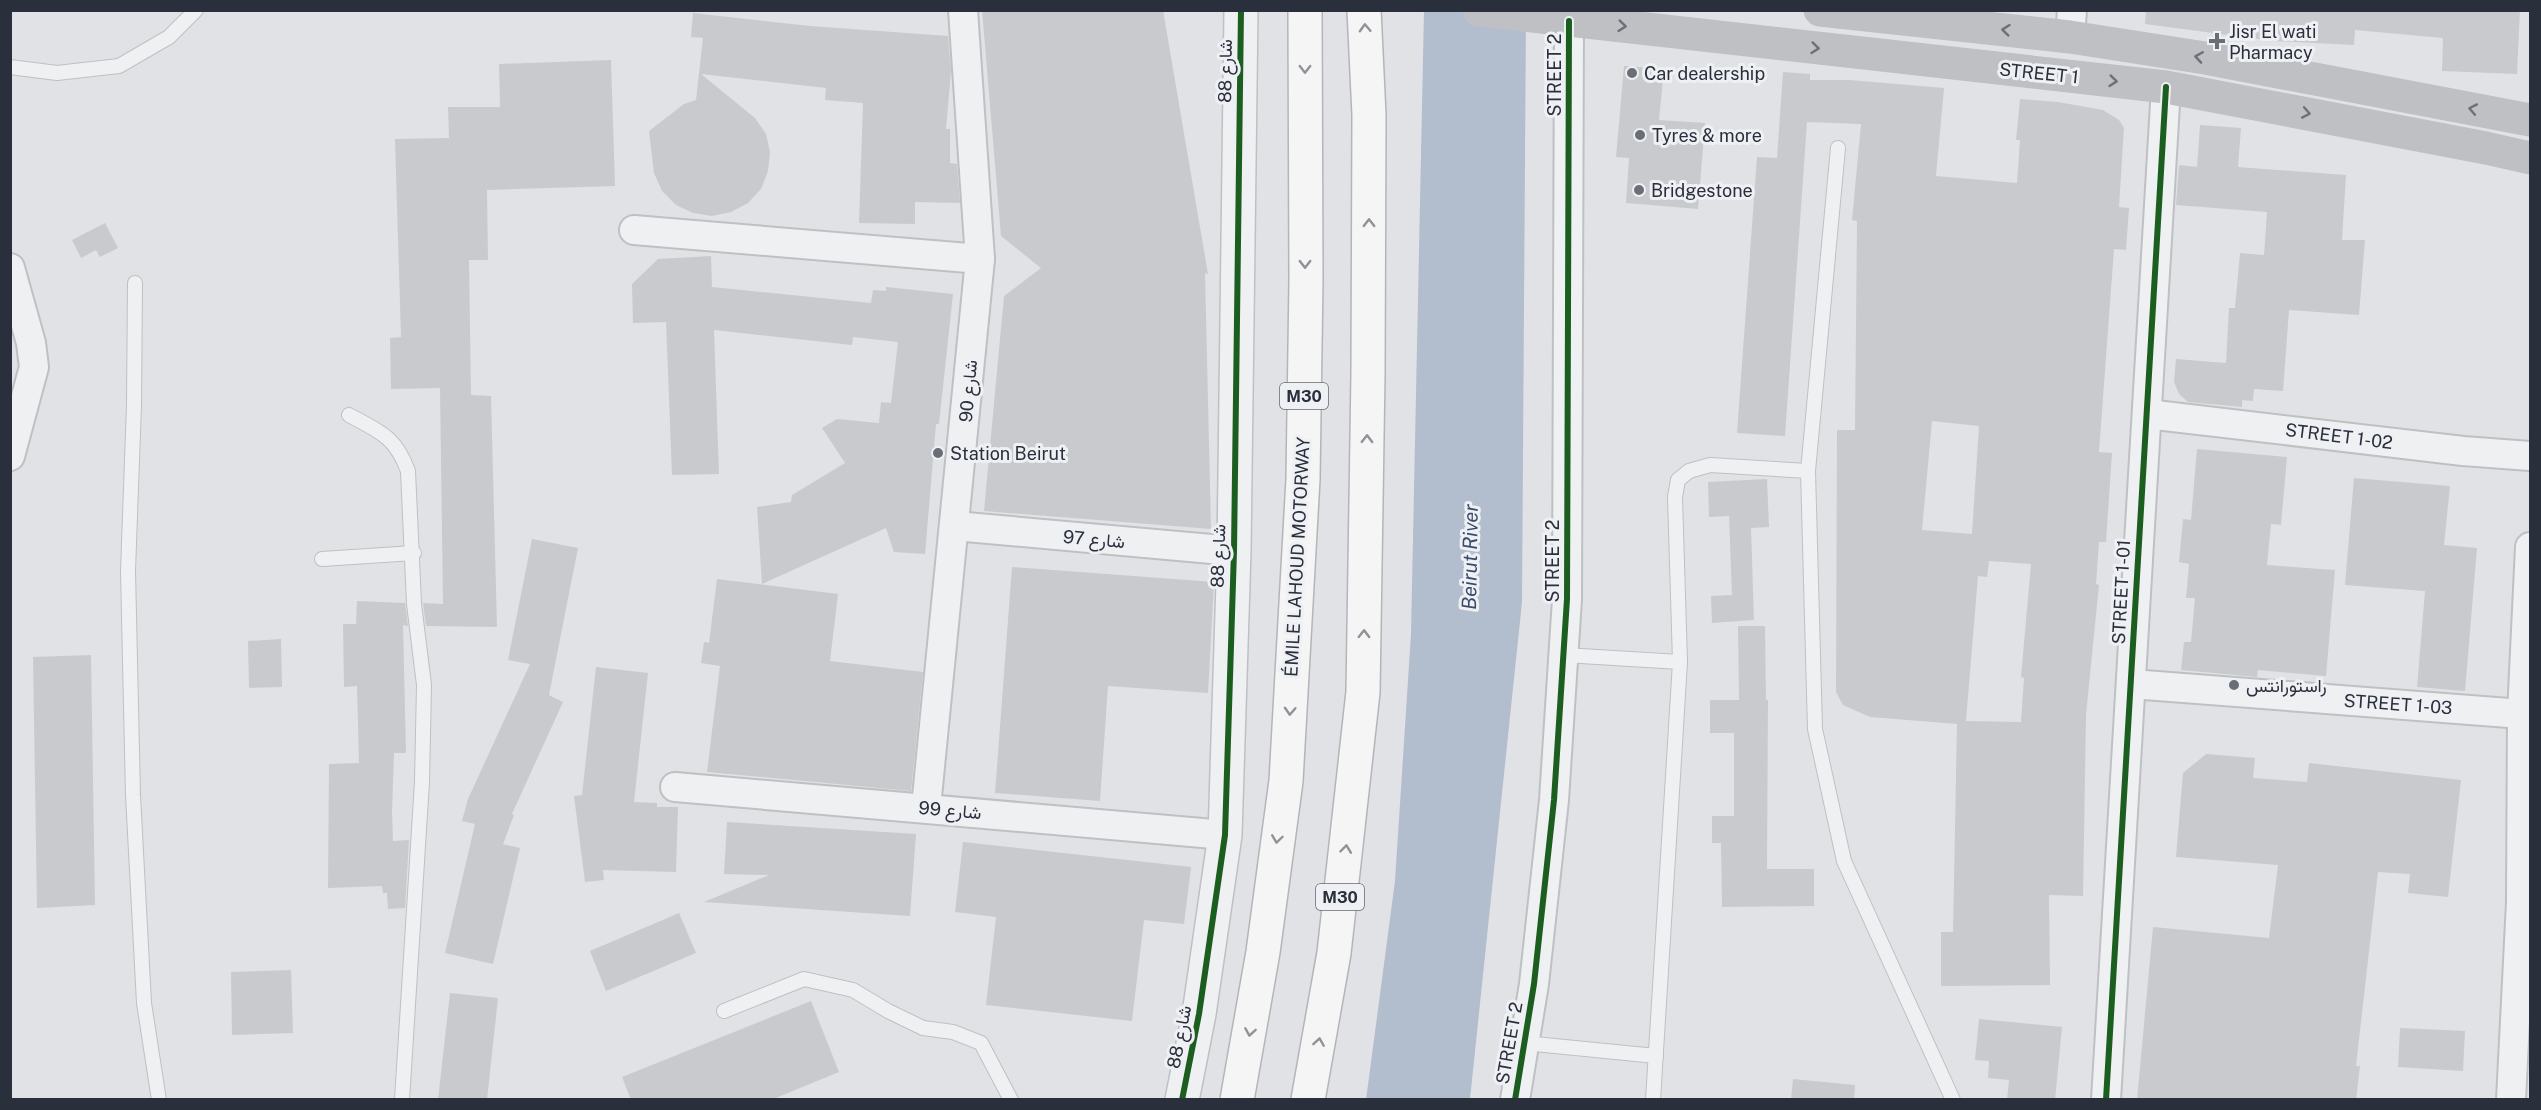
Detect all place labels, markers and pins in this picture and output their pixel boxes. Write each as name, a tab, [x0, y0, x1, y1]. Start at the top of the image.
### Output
place label: Jisr El wati Pharmacy	[2229, 21, 2316, 63]
marker: Jisr El wati Pharmacy	[2210, 34, 2224, 48]
place label: Car dealership	[1644, 63, 1765, 84]
marker: Car dealership	[1625, 66, 1639, 80]
place label: Tyres & more	[1652, 125, 1762, 146]
marker: Tyres & more	[1633, 128, 1647, 142]
place label: Bridgestone	[1651, 180, 1753, 201]
marker: Bridgestone	[1632, 183, 1646, 197]
place label: Station Beirut	[950, 443, 1066, 464]
marker: Station Beirut	[931, 446, 945, 460]
place label: راستورانتس	[2246, 675, 2327, 697]
marker: راستورانتس	[2227, 678, 2241, 692]

